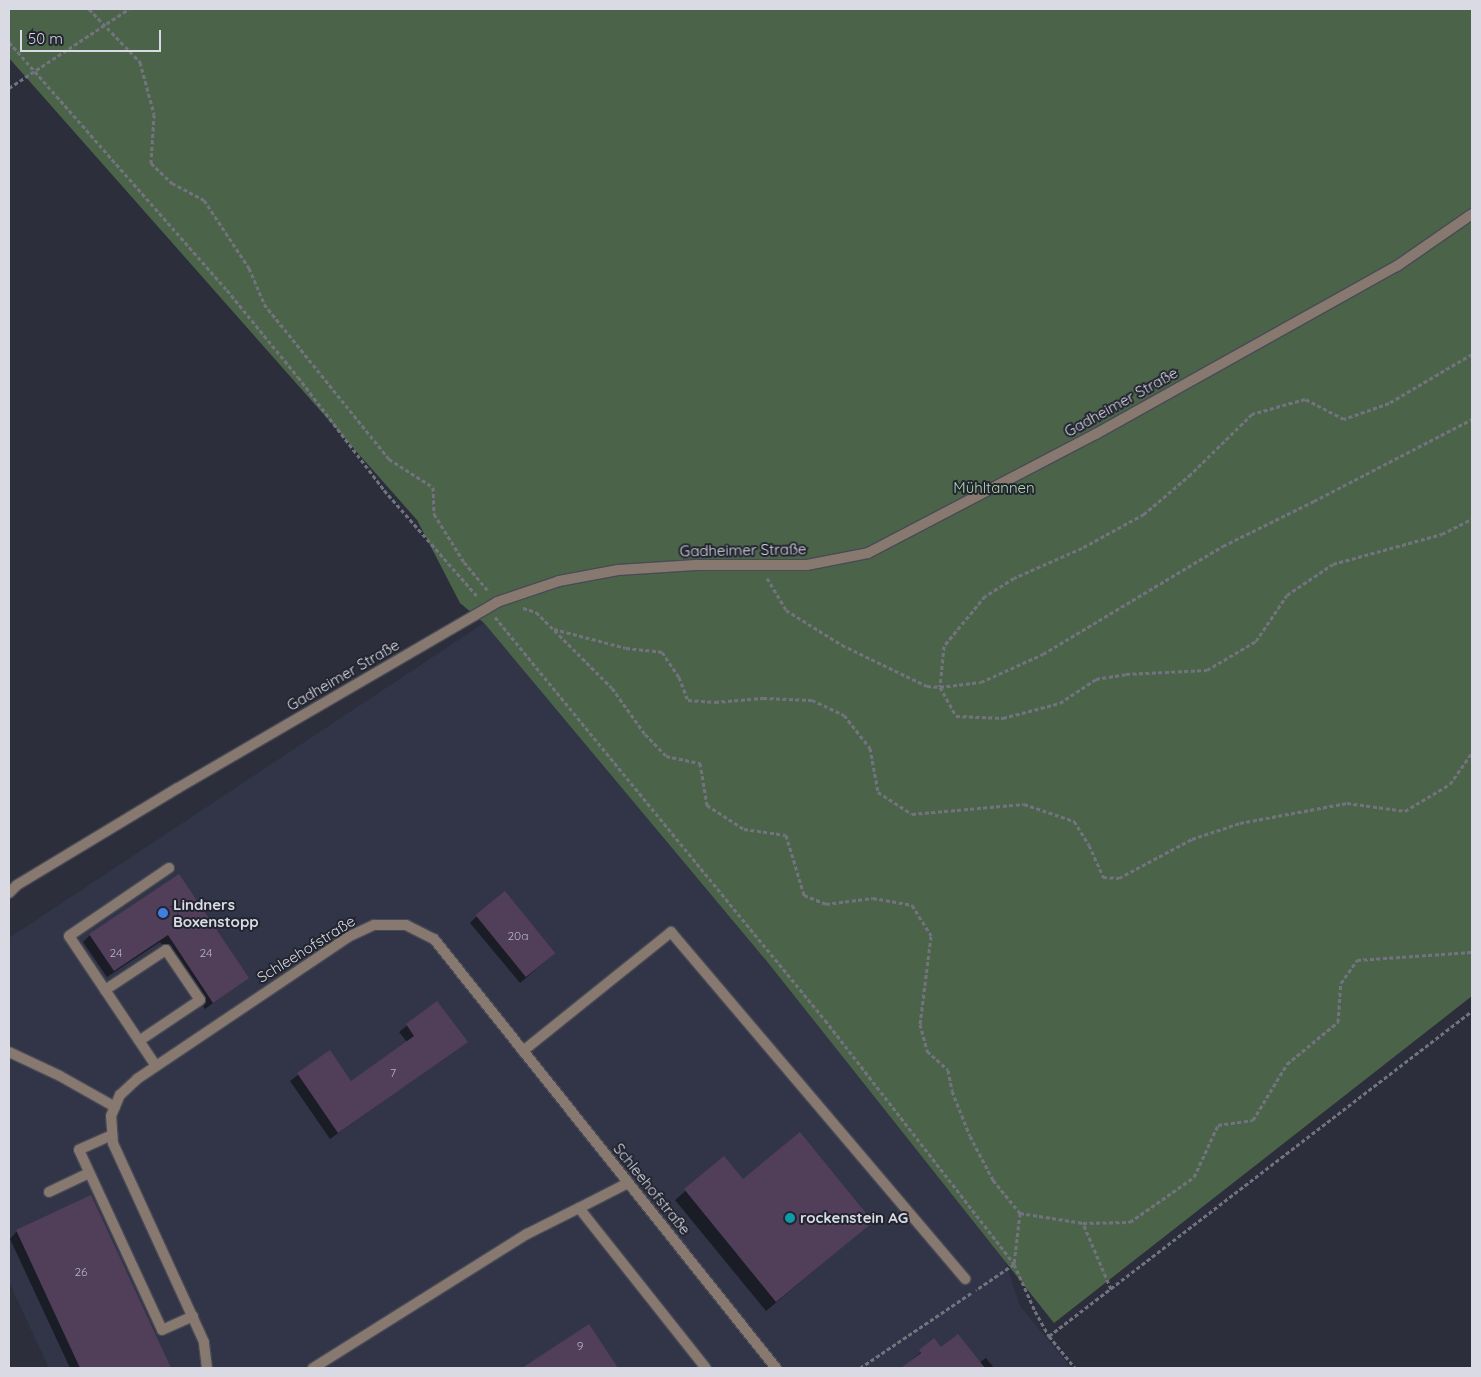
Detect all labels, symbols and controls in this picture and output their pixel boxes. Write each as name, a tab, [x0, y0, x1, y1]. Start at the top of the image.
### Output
scale bar	[22, 20, 164, 52]
text: 50 m	[28, 29, 63, 48]
street label: Gadheimer Straße	[1061, 363, 1181, 441]
park label: Mühltannen	[953, 479, 1035, 497]
street label: Gadheimer Straße	[679, 540, 807, 560]
street label: Gadheimer Straße	[284, 636, 402, 714]
place label: Lindners Boxenstopp	[173, 895, 259, 930]
marker: Lindners Boxenstopp	[157, 907, 169, 919]
street label: Schleehofstraße	[254, 912, 358, 986]
house number: 20a	[507, 929, 529, 943]
house number: 24	[110, 946, 122, 960]
house number: 24	[200, 946, 212, 960]
house number: 7	[390, 1066, 396, 1080]
street label: Schleehofstraße	[610, 1140, 694, 1238]
place label: rockenstein AG	[800, 1209, 908, 1227]
marker: rockenstein AG	[784, 1212, 796, 1224]
house number: 26	[74, 1265, 88, 1279]
house number: 9	[577, 1339, 583, 1353]

